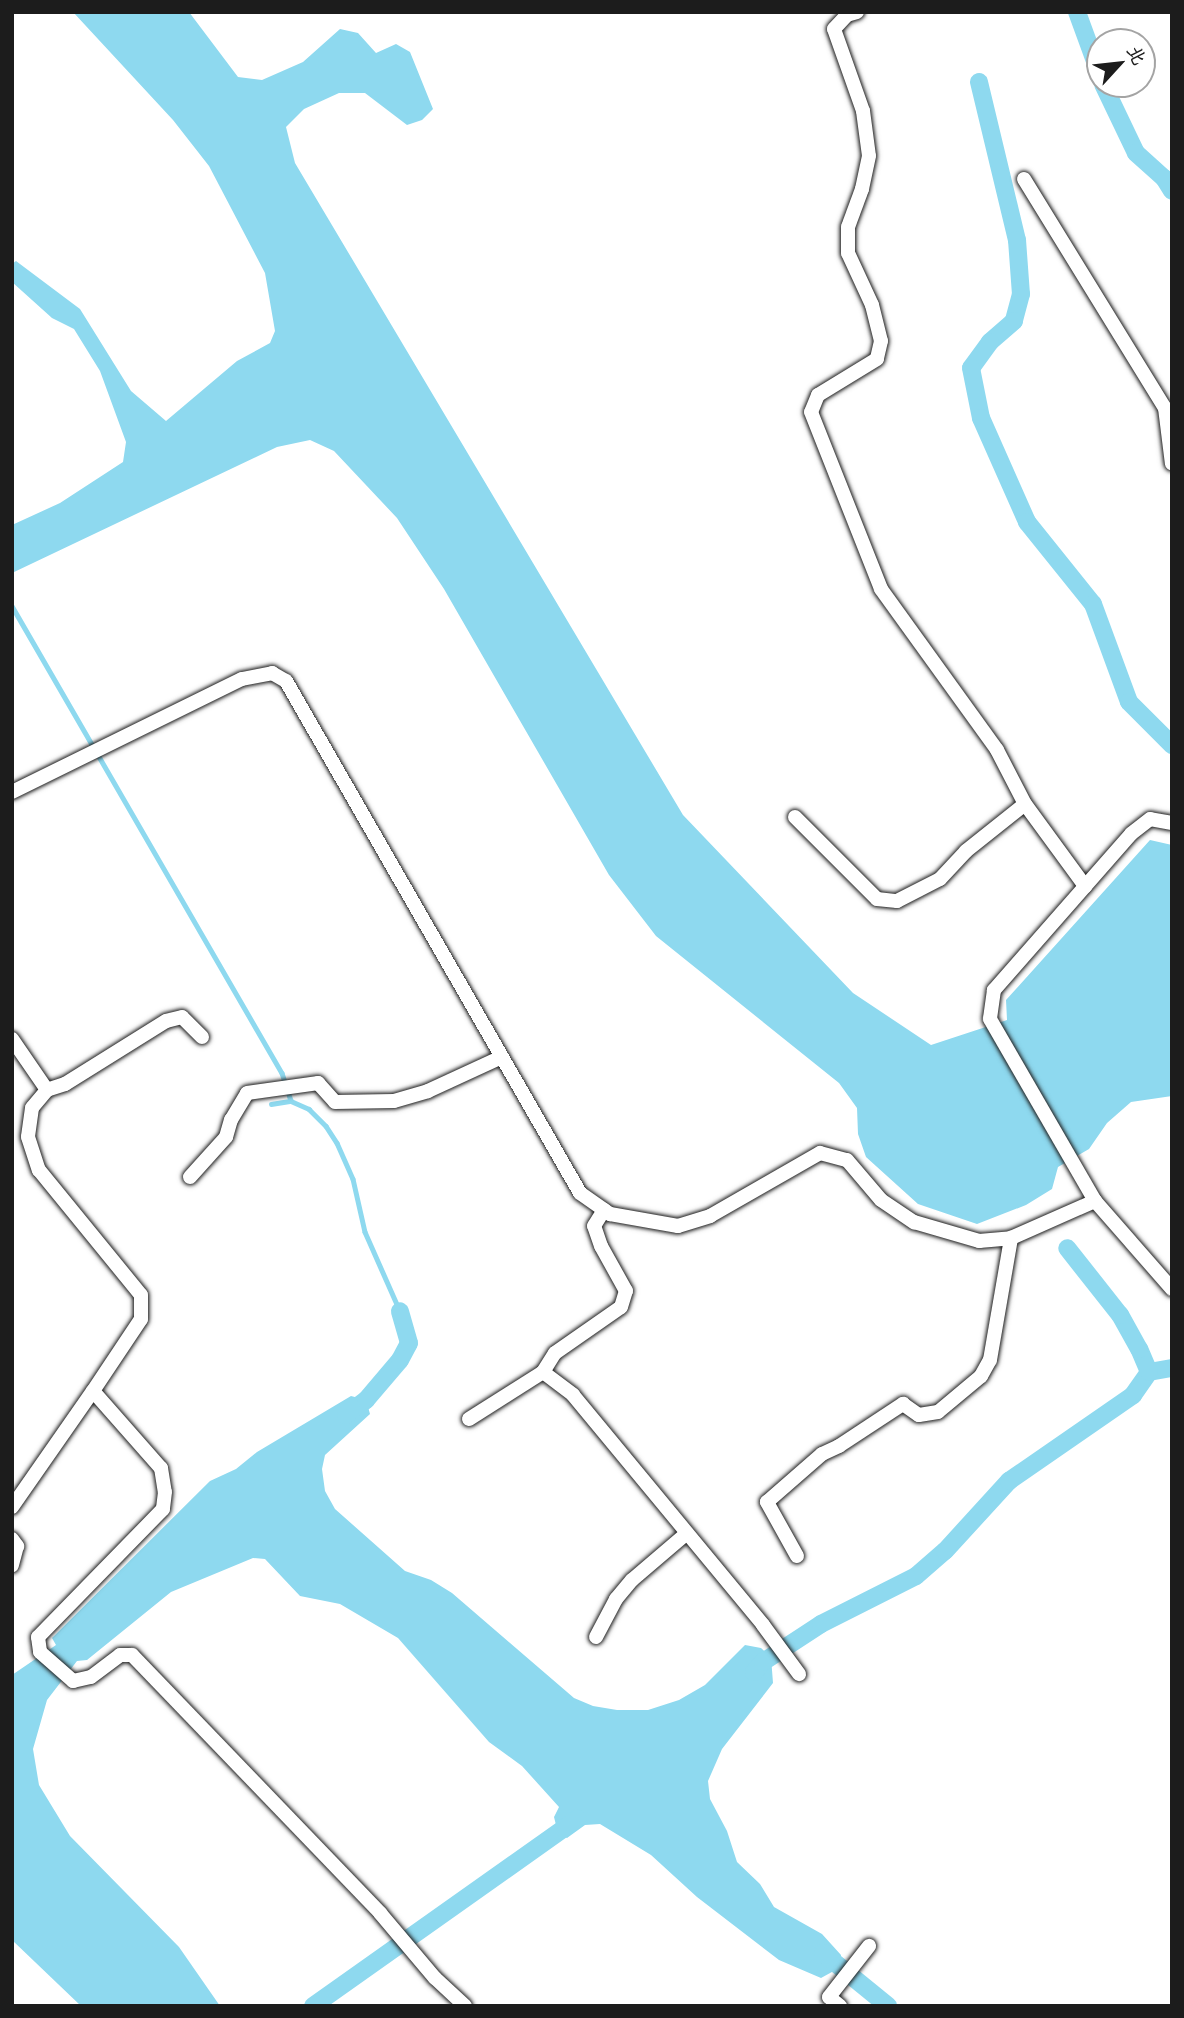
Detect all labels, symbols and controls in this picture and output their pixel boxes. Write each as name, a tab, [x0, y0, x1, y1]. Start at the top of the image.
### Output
north arrow	[1086, 28, 1156, 98]
text: 北	[1121, 40, 1155, 69]

